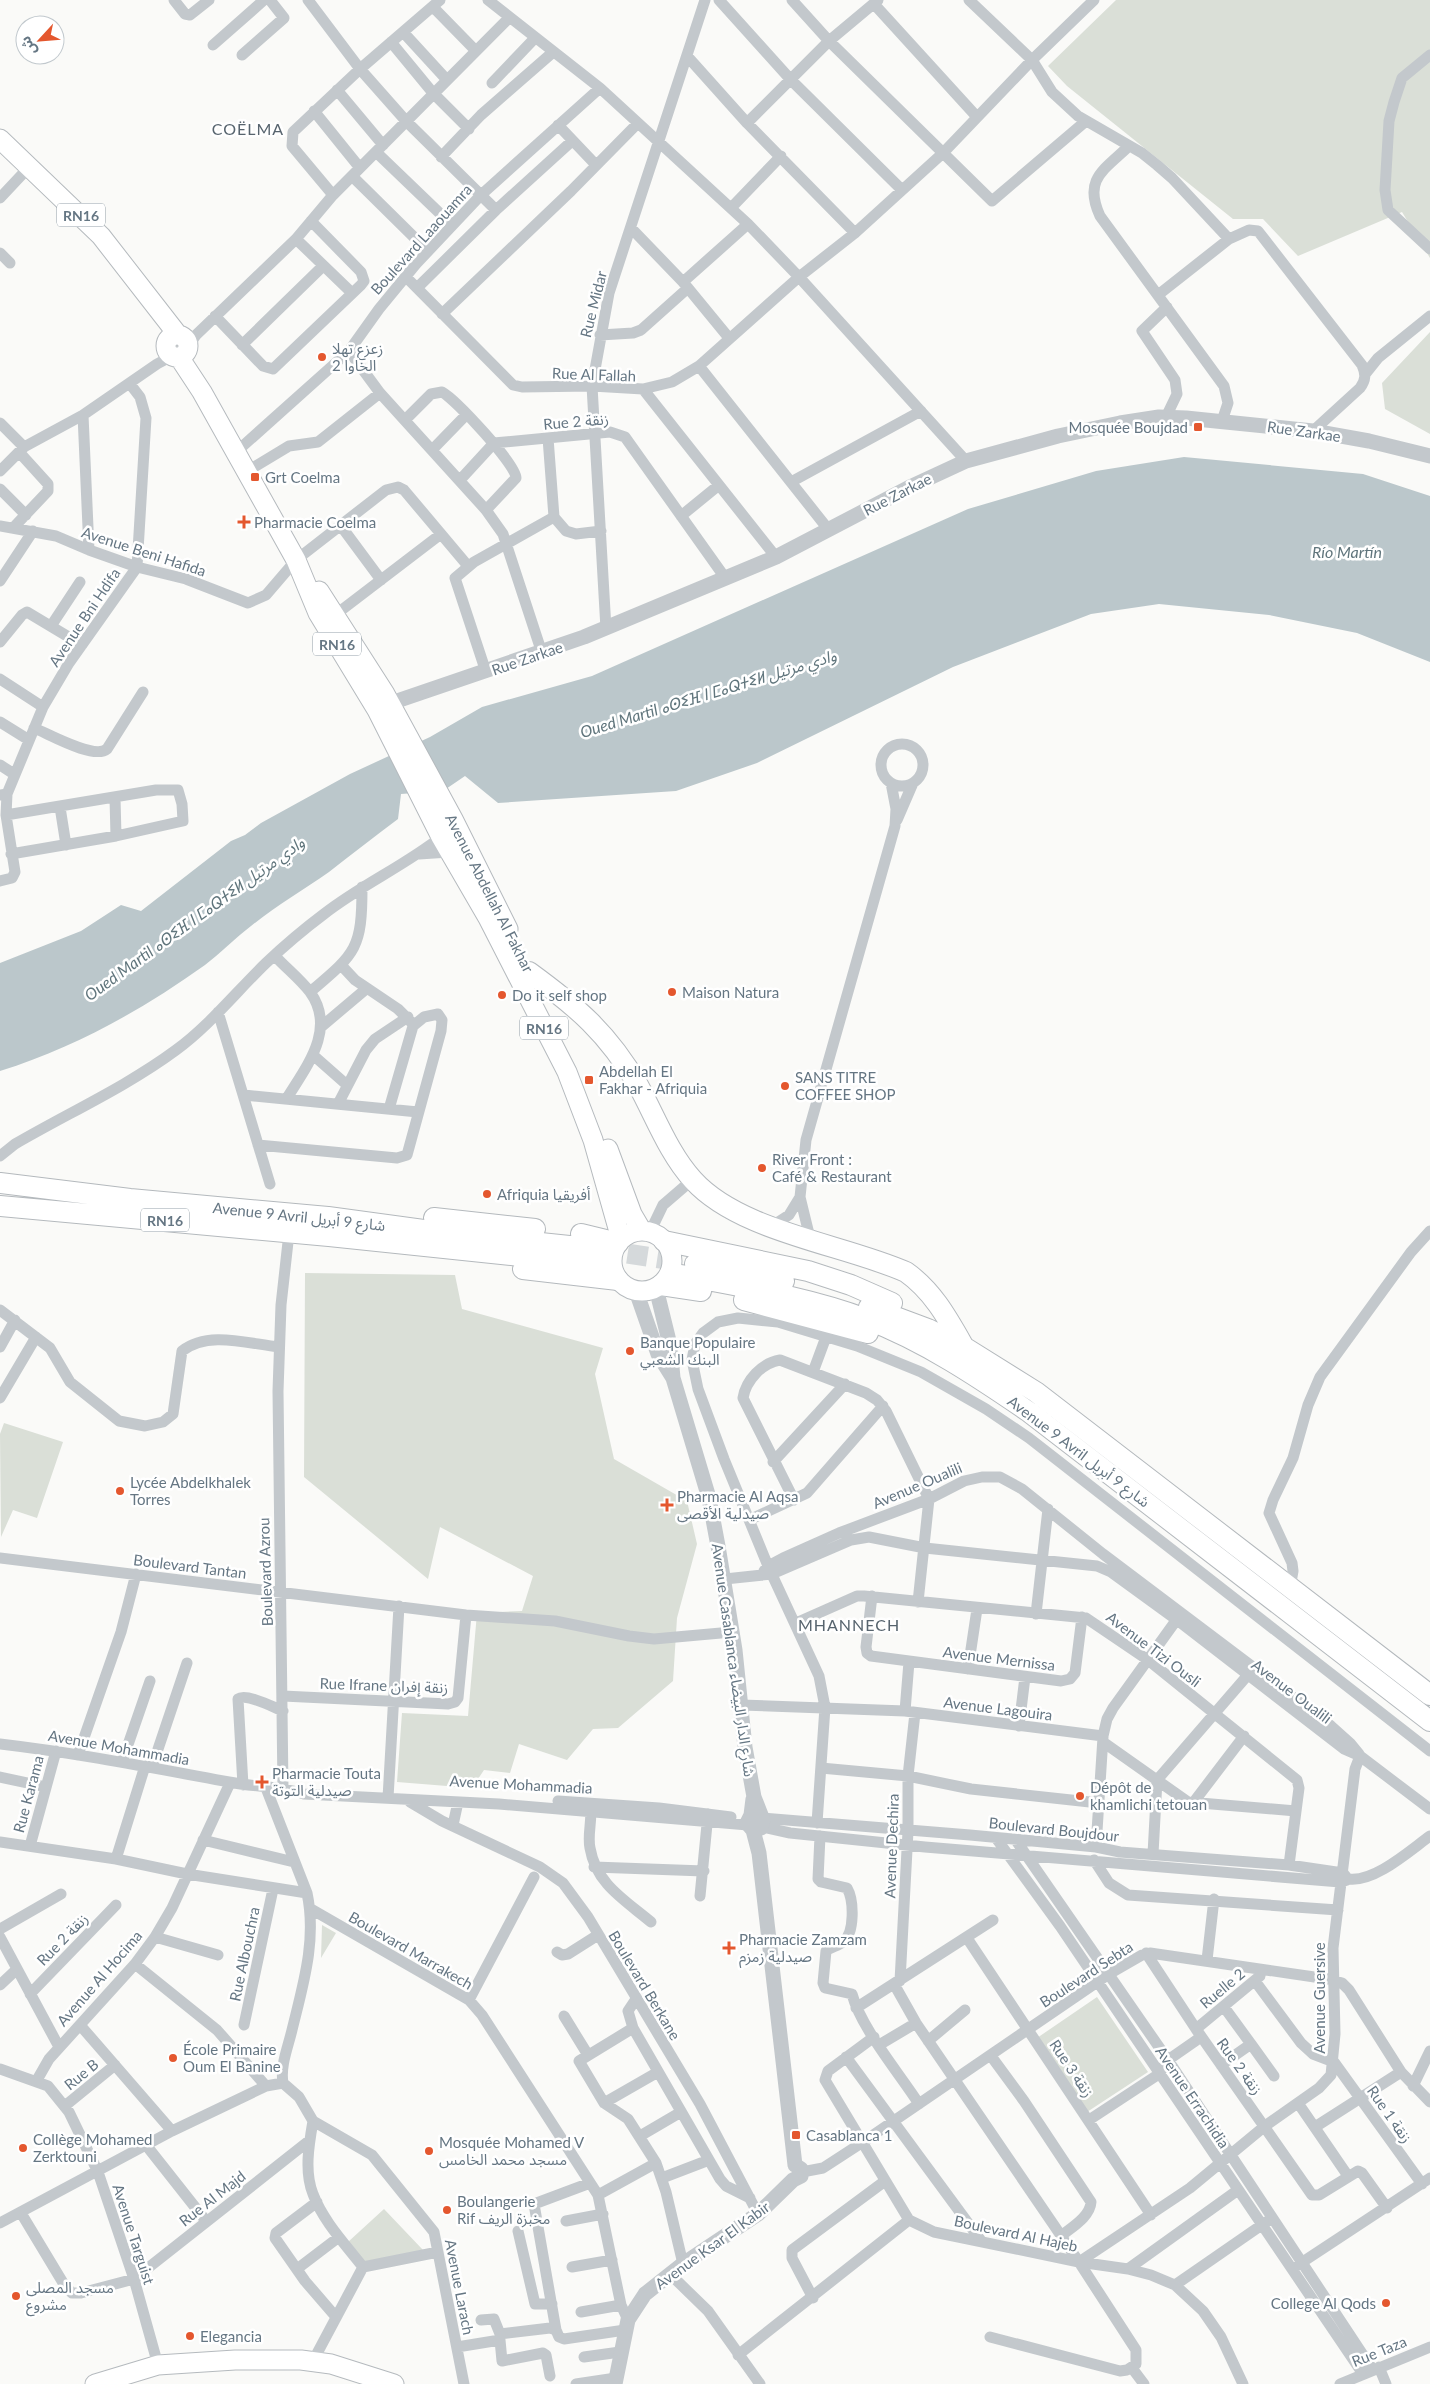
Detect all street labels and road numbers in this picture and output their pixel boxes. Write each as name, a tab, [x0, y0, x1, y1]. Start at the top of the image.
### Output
street label: Boulevard Laaouamra	[367, 180, 475, 298]
road number: RN16	[57, 204, 105, 226]
street label: Rue Midar	[576, 268, 610, 339]
street label: Rue Al Fallah	[552, 364, 636, 384]
street label: Rue 2 زنقة	[543, 409, 610, 434]
street label: Rue Zarkae	[1266, 417, 1342, 445]
street label: Rue Zarkae	[860, 469, 934, 519]
street label: Avenue Beni Hafida	[79, 522, 209, 580]
street label: Avenue Bni Hdifa	[44, 564, 124, 670]
road number: RN16	[313, 633, 361, 656]
street label: Rue Zarkae	[489, 637, 565, 679]
street label: Avenue Abdellah Al Fakhar	[442, 811, 538, 976]
road number: RN16	[520, 1016, 568, 1040]
street label: Avenue 9 Avril شارع 9 أبريل	[211, 1198, 386, 1238]
road number: RN16	[141, 1208, 189, 1232]
street label: Avenue 9 Avril شارع 9 أبريل	[1002, 1392, 1154, 1514]
street label: Avenue Oualili	[870, 1458, 964, 1512]
street label: Boulevard Azrou	[254, 1517, 276, 1627]
street label: Avenue Casablanca شارع الدار البيضاء	[705, 1542, 759, 1779]
street label: Boulevard Tantan	[132, 1550, 248, 1582]
street label: Avenue Tizi Ousli	[1103, 1608, 1205, 1690]
street label: Avenue Mernissa	[942, 1642, 1056, 1674]
street label: Avenue Oualili	[1248, 1655, 1336, 1727]
street label: Rue Ifrane زنقة إفران	[319, 1674, 449, 1698]
street label: Avenue Lagouira	[943, 1692, 1053, 1724]
street label: Avenue Mohammadia	[47, 1726, 191, 1768]
street label: Rue Karama	[9, 1753, 47, 1835]
street label: Avenue Mohammadia	[449, 1771, 593, 1797]
street label: Avenue Dechira	[880, 1793, 902, 1899]
street label: Boulevard Boujdour	[988, 1813, 1121, 1845]
street label: Rue Albouchra	[225, 1905, 263, 2003]
street label: Boulevard Marrakech	[346, 1907, 476, 1993]
street label: Rue 2 زنقة	[33, 1909, 92, 1970]
street label: Avenue Al Hocima	[53, 1927, 145, 2029]
street label: Boulevard Berkane	[605, 1927, 685, 2043]
street label: Boulevard Sebta	[1036, 1937, 1136, 2011]
street label: Avenue Guersive	[1310, 1942, 1328, 2054]
street label: Ruelle 2	[1196, 1964, 1248, 2012]
street label: Rue 2 زنقة	[1213, 2034, 1267, 2098]
street label: Rue 3 زنقة	[1045, 2036, 1098, 2101]
street label: Avenue Errachidia	[1152, 2043, 1234, 2151]
street label: Rue B	[60, 2055, 102, 2093]
street label: Rue 1 زنقة	[1363, 2082, 1416, 2147]
street label: Rue Al Majd	[175, 2166, 249, 2230]
street label: Avenue Targuist	[109, 2181, 159, 2287]
street label: Avenue Ksar El Kabir	[651, 2197, 773, 2293]
street label: Boulevard Al Hajeb	[953, 2211, 1079, 2255]
street label: Avenue Larach	[442, 2238, 478, 2336]
street label: Rue Taza	[1349, 2332, 1409, 2370]

